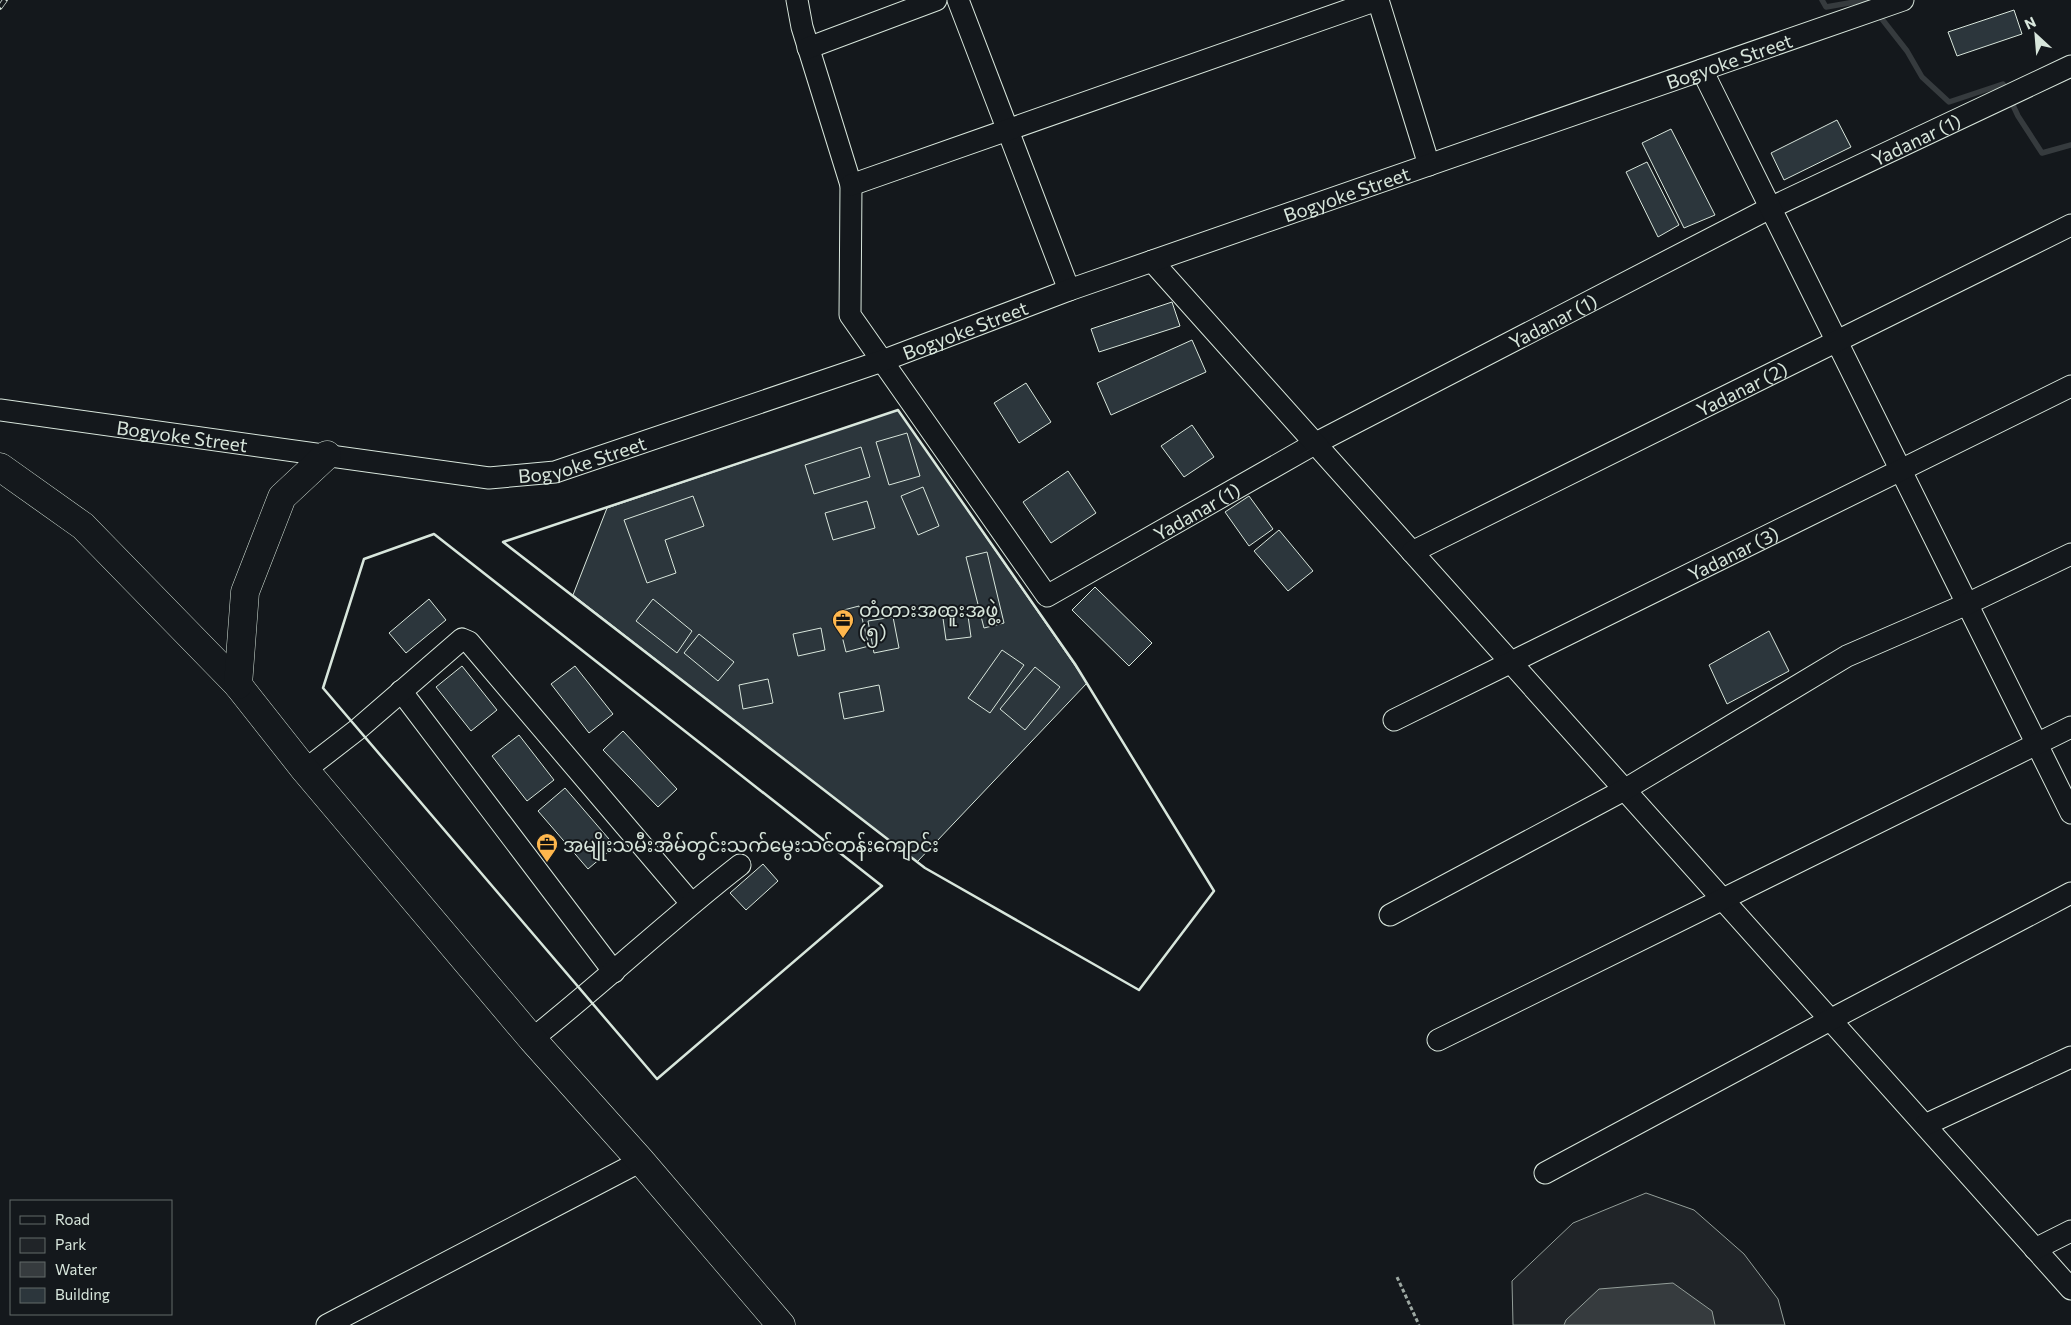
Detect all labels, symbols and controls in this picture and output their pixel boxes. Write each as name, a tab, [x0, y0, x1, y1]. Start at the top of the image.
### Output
north arrow	[2011, 10, 2061, 60]
text: N	[2022, 13, 2039, 33]
street label: Bogyoke Street	[1663, 28, 1795, 93]
street label: Yadanar (1)	[1868, 108, 1964, 170]
street label: Bogyoke Street	[1280, 161, 1413, 226]
street label: Yadanar (1)	[1505, 288, 1601, 353]
street label: Bogyoke Street	[899, 295, 1031, 364]
street label: Yadanar (2)	[1692, 356, 1791, 421]
street label: Bogyoke Street	[115, 415, 249, 456]
street label: Bogyoke Street	[517, 430, 649, 487]
street label: Yadanar (1)	[1149, 477, 1244, 545]
street label: Yadanar (3)	[1684, 521, 1782, 585]
place label: တံတားအထူးအဖွဲ့ (၅)	[859, 598, 1001, 648]
office icon: တံတားအထူးအဖွဲ့ (၅)	[831, 608, 855, 639]
place label: အမျိုးသမီးအိမ်တွင်းသက်မွေးသင်တန်းကျောင်း	[563, 831, 939, 861]
office icon: အမျိုးသမီးအိမ်တွင်းသက်မွေးသင်တန်းကျောင်း	[535, 832, 559, 863]
legend	[10, 1200, 172, 1315]
text: Road	[55, 1210, 90, 1228]
text: Park	[55, 1235, 86, 1253]
text: Water	[55, 1260, 97, 1278]
text: Building	[55, 1285, 110, 1303]

